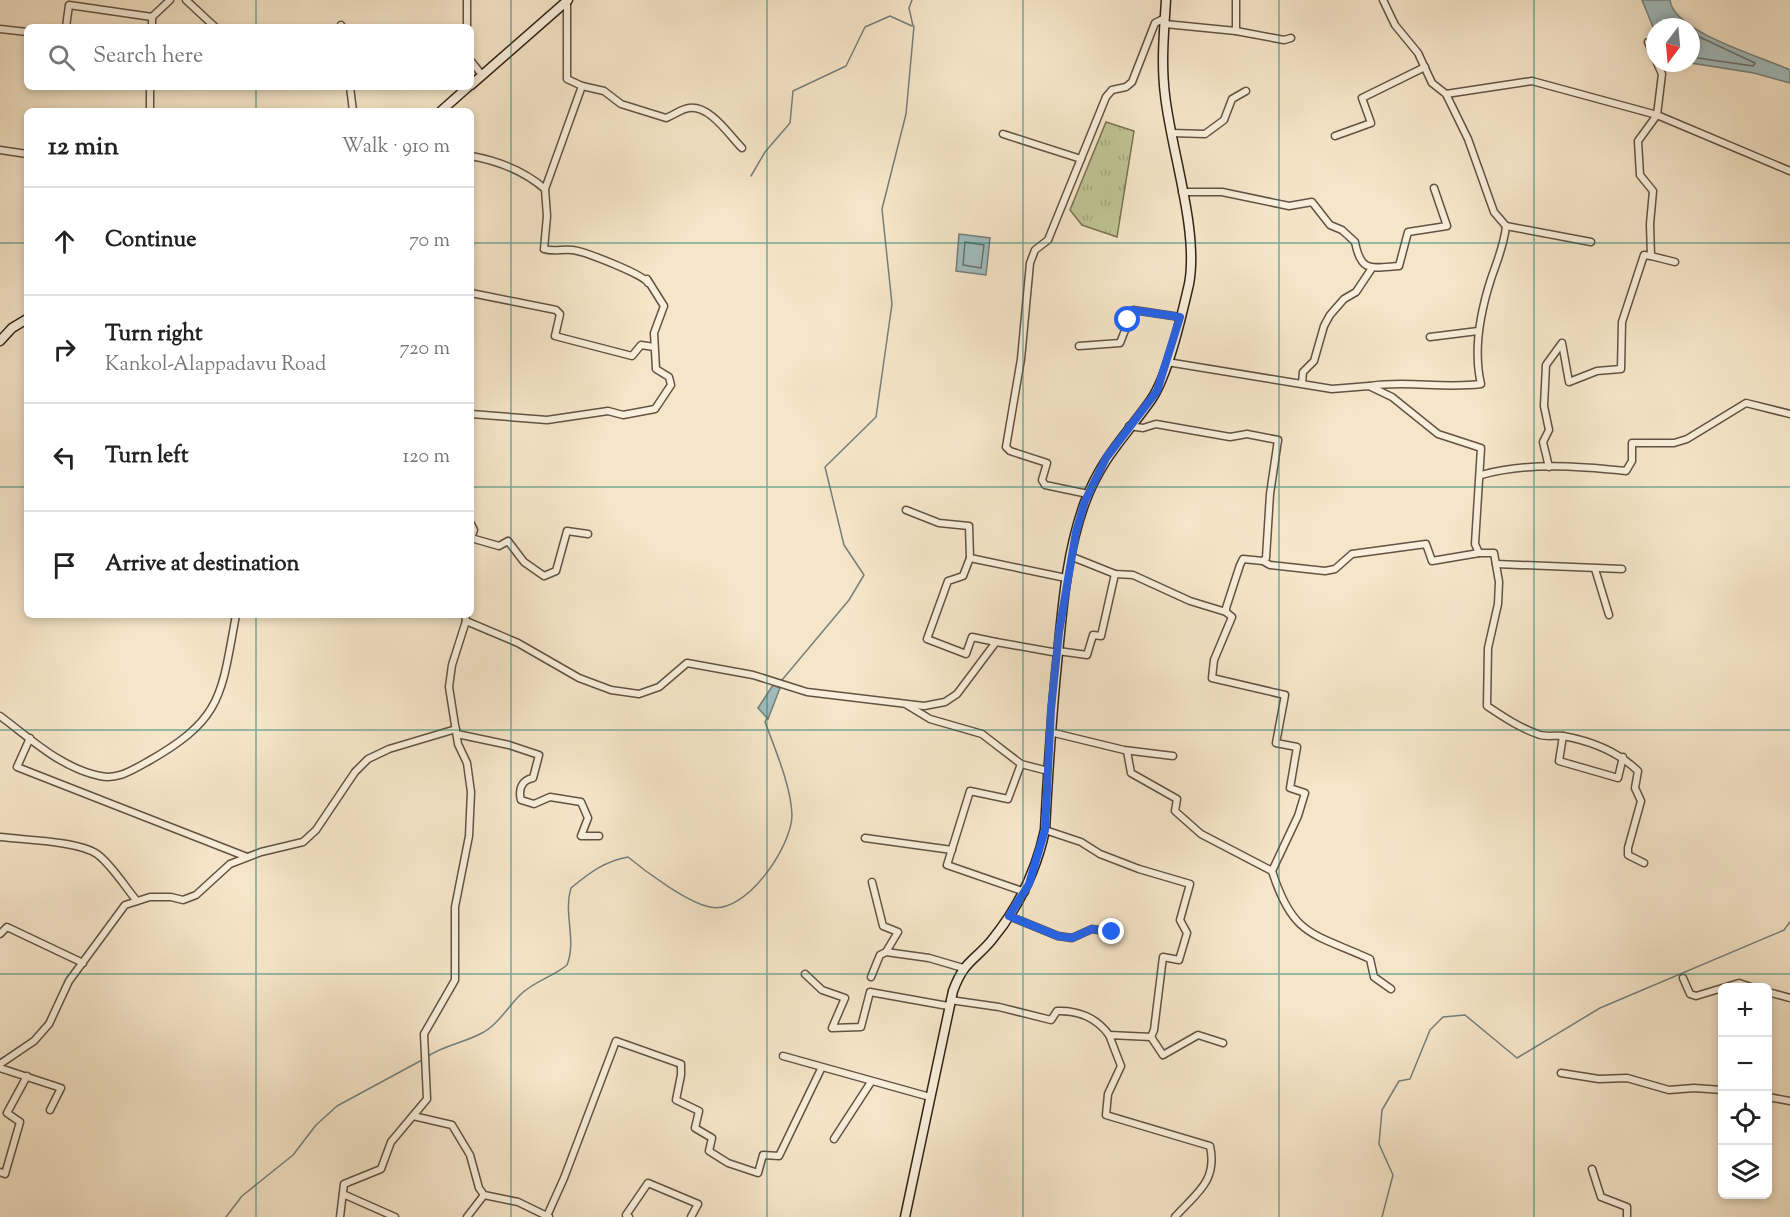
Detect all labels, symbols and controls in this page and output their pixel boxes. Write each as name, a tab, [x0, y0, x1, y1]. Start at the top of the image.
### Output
north arrow	[1646, 18, 1700, 72]
search box	[24, 24, 474, 90]
icon: search	[45, 41, 78, 74]
text: Search here	[93, 41, 203, 73]
text: 12 min	[48, 129, 119, 166]
text: Walk · 910 m	[342, 133, 450, 162]
icon: ahead	[48, 225, 81, 258]
text: Continue	[105, 225, 196, 257]
text: 70 m	[409, 227, 450, 256]
route start	[1114, 306, 1140, 332]
text: Turn right	[105, 319, 202, 351]
icon: right	[48, 333, 81, 366]
text: 720 m	[399, 335, 450, 364]
text: Kankol-Alappadavu Road	[105, 351, 326, 380]
icon: left	[48, 441, 81, 474]
text: Turn left	[105, 441, 188, 473]
text: 120 m	[402, 443, 450, 472]
icon: arrive	[48, 549, 81, 582]
text: Arrive at destination	[105, 549, 300, 581]
route end	[1098, 918, 1124, 944]
map controls	[1718, 983, 1772, 1199]
button: +	[1718, 983, 1772, 1037]
button: −	[1718, 1037, 1772, 1091]
button: locate	[1718, 1091, 1772, 1145]
button: layers	[1718, 1145, 1772, 1199]

